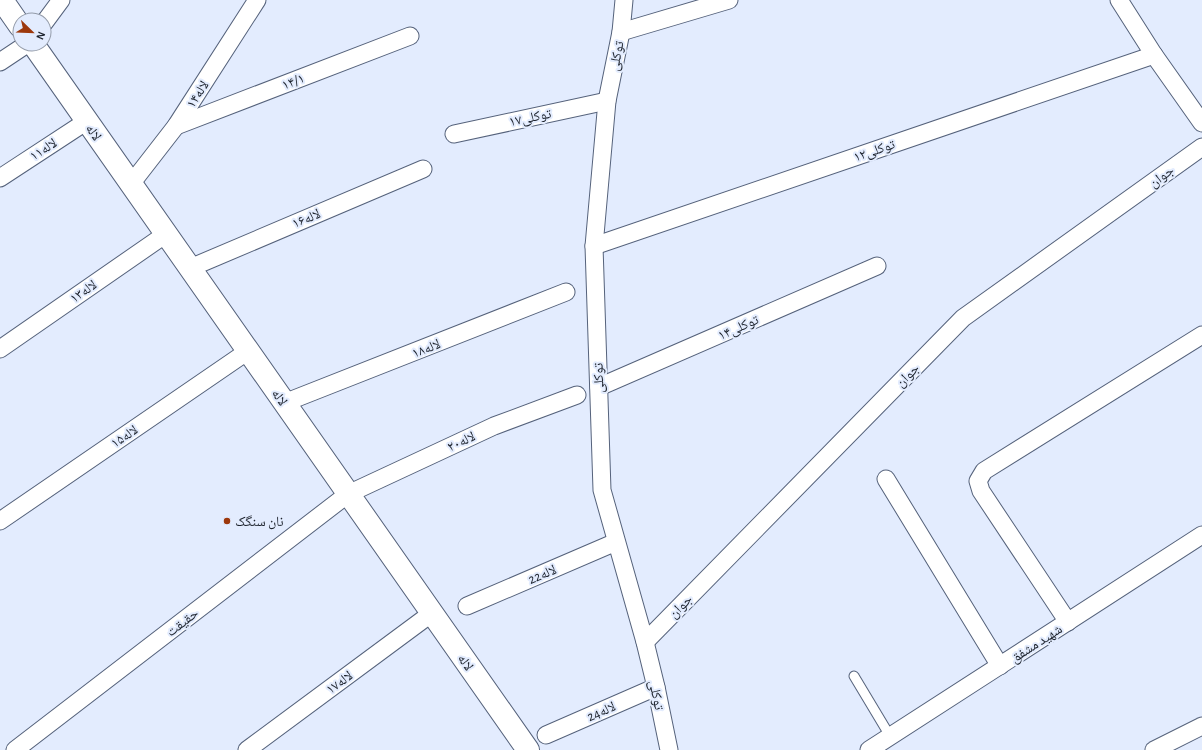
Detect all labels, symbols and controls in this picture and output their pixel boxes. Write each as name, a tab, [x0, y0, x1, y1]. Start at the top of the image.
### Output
north arrow	[12, 12, 52, 52]
text: N	[34, 30, 47, 41]
street label: توکلی	[607, 40, 628, 73]
street label: ۱۴/۱	[280, 71, 307, 93]
street label: لاله۱۴	[184, 79, 212, 111]
street label: توکلی۱۷	[508, 107, 553, 130]
street label: لاله	[83, 122, 104, 143]
street label: لاله۱۱	[28, 136, 60, 164]
street label: توکلی۱۲	[852, 137, 897, 165]
street label: جوان	[1147, 163, 1177, 191]
street label: لاله۱۶	[290, 207, 323, 231]
street label: لاله۱۳	[68, 278, 100, 306]
street label: توکلی۱۴	[716, 313, 761, 344]
street label: لاله۱۸	[410, 337, 443, 361]
street label: جوان	[893, 361, 923, 391]
street label: توکلی	[591, 362, 608, 393]
street label: لاله	[269, 387, 290, 408]
street label: لاله۱۵	[109, 423, 141, 451]
street label: لاله۲۰	[445, 429, 478, 454]
place label: نان سنگک	[235, 515, 284, 530]
marker: نان سنگک	[222, 516, 232, 526]
street label: 22لاله	[526, 563, 559, 587]
street label: جوان	[666, 592, 696, 622]
street label: حقیقت	[164, 606, 201, 640]
street label: شهید مشفق	[1008, 622, 1066, 667]
street label: لاله	[455, 652, 476, 673]
street label: لاله۱۷	[324, 669, 355, 697]
street label: توکلی	[645, 679, 666, 712]
street label: 24لاله	[585, 699, 618, 724]

